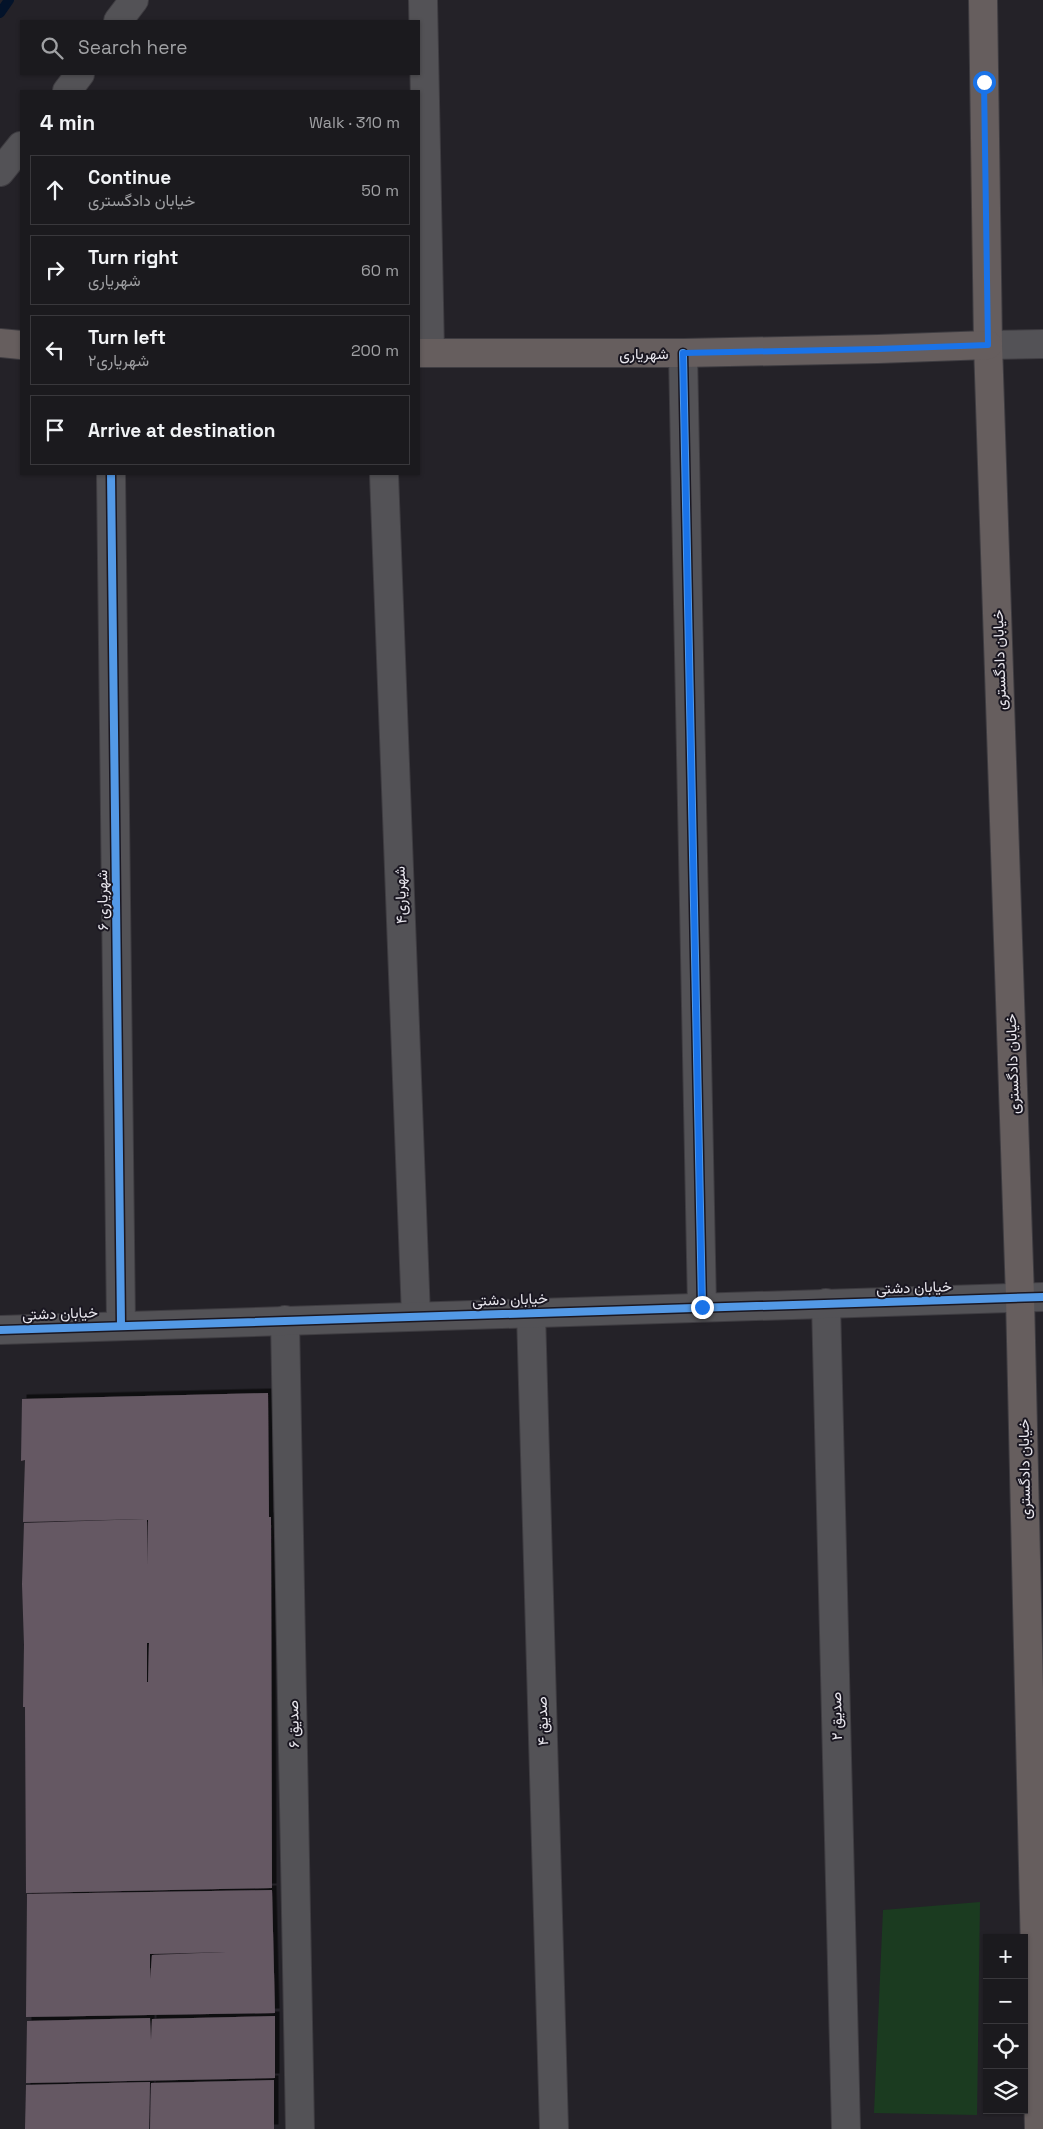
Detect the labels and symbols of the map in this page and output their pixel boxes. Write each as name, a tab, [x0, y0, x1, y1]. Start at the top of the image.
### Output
route start	[973, 71, 996, 94]
street label: شهریاری	[619, 344, 669, 364]
street label: خیابان دادگستری	[988, 609, 1011, 711]
street label: شهریاری۴	[389, 865, 412, 924]
street label: شهریاری ۶	[92, 869, 113, 930]
street label: خیابان دادگستری	[1001, 1013, 1024, 1115]
street label: خیابان دشتی	[876, 1276, 952, 1299]
street label: خیابان دشتی	[472, 1288, 548, 1311]
route end	[691, 1296, 714, 1319]
street label: خیابان دشتی	[22, 1302, 98, 1325]
street label: خیابان دادگستری	[1014, 1419, 1035, 1519]
street label: صدیق ۲	[826, 1692, 847, 1740]
street label: صدیق ۴	[532, 1696, 553, 1746]
street label: صدیق ۶	[283, 1700, 304, 1748]

